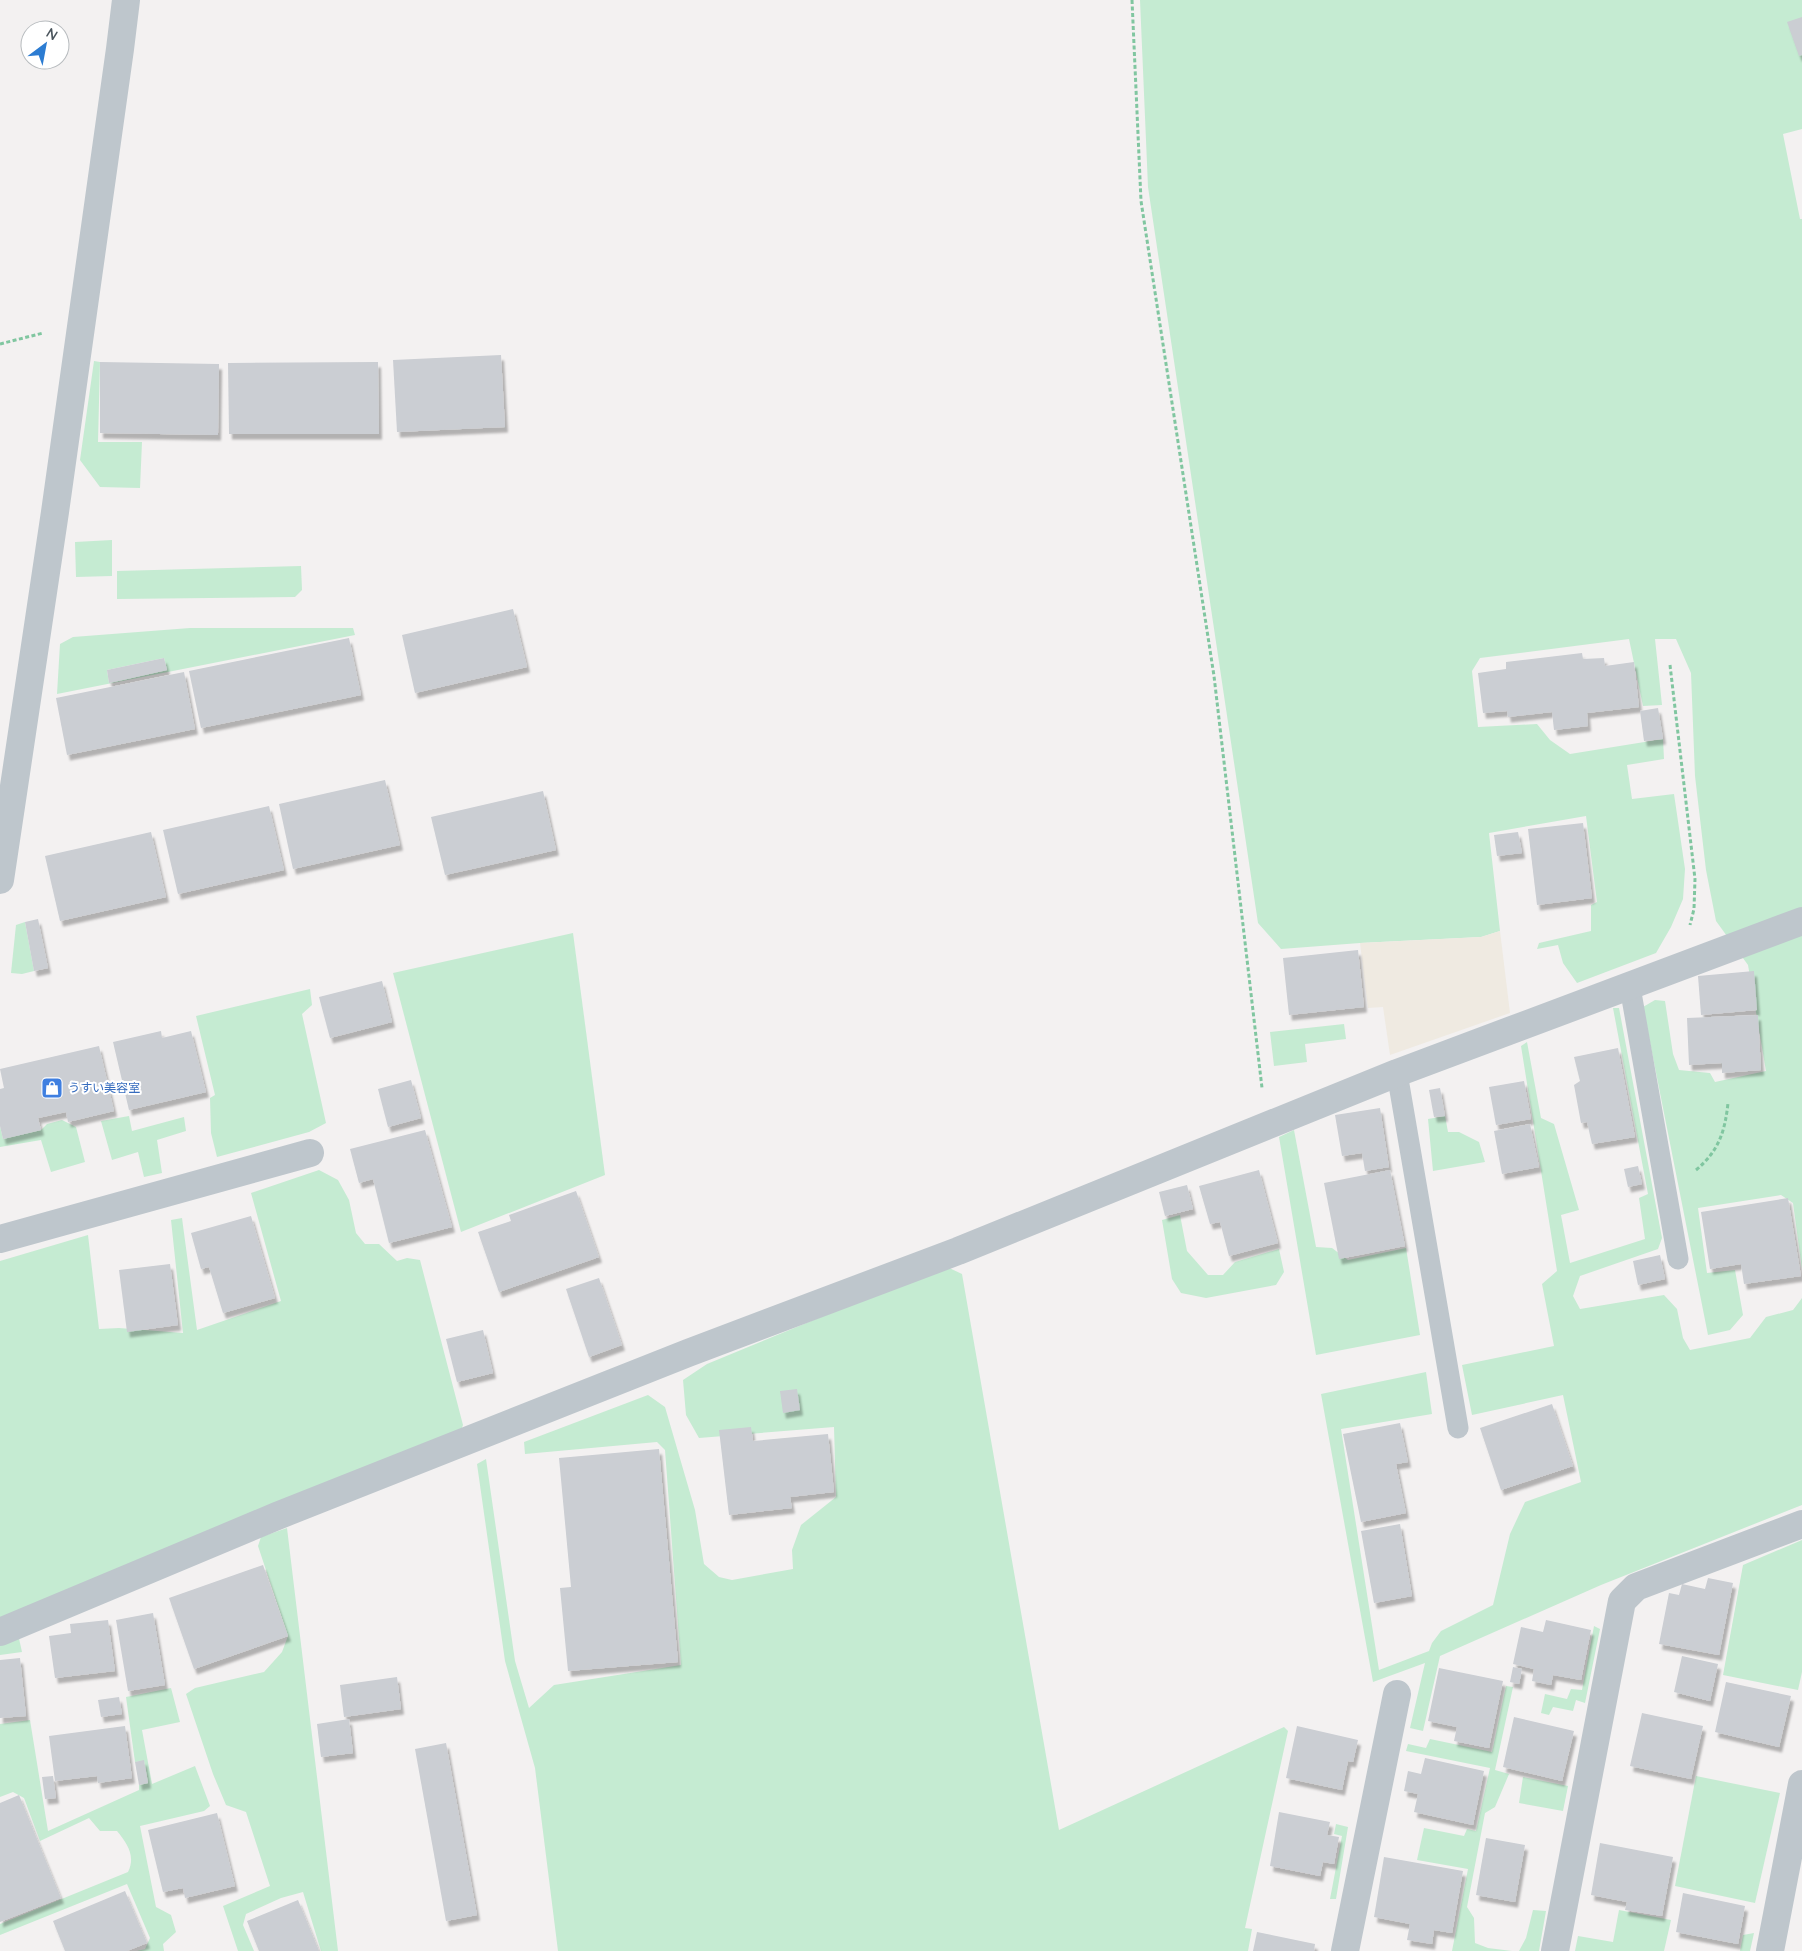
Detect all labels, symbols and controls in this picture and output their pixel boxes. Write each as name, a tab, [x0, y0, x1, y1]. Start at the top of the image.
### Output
north arrow	[20, 20, 70, 70]
text: N	[43, 24, 61, 44]
shop icon: うすい美容室	[40, 1076, 64, 1100]
place label: うすい美容室	[68, 1080, 140, 1095]

